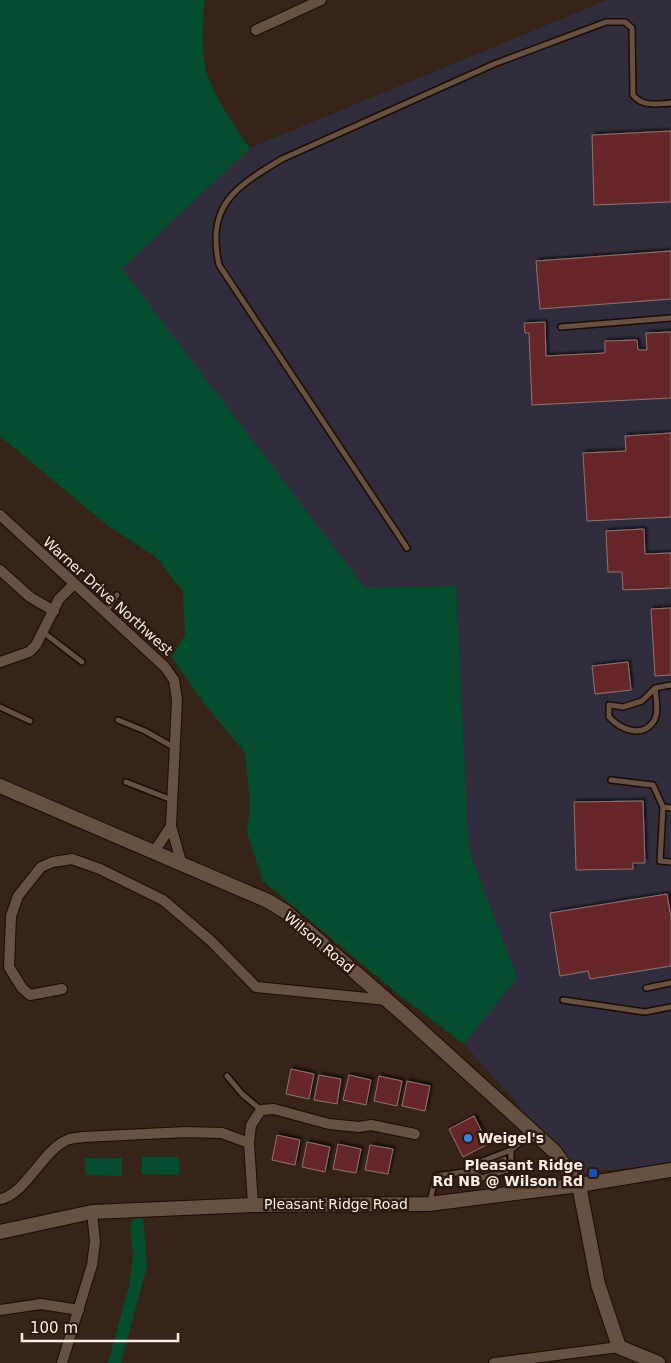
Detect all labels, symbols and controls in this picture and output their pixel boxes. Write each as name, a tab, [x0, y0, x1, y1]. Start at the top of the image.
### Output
street label: Warner Drive Northwest	[40, 534, 176, 659]
street label: Wilson Road	[281, 908, 357, 976]
place label: Weigel's	[478, 1130, 544, 1146]
marker: Weigel's	[462, 1132, 474, 1144]
place label: Pleasant Ridge Rd NB @ Wilson Rd	[433, 1157, 583, 1189]
marker: Pleasant Ridge Rd NB @ Wilson Rd	[587, 1167, 599, 1179]
street label: Pleasant Ridge Road	[264, 1196, 408, 1212]
scale bar	[22, 1310, 179, 1342]
text: 100 m	[30, 1319, 78, 1337]

